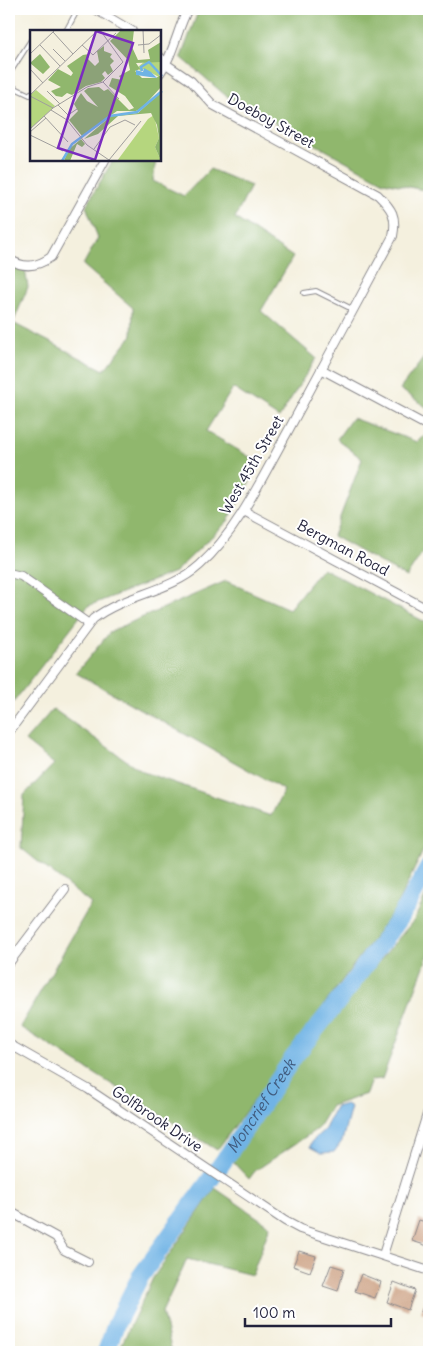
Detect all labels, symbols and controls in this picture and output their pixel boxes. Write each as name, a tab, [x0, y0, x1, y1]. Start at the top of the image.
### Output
inset map	[30, 30, 161, 161]
street label: Doeboy Street	[225, 89, 318, 152]
street label: West 45th Street	[216, 412, 288, 518]
street label: Bergman Road	[294, 515, 393, 580]
water label: Moncrief Creek	[222, 1054, 301, 1157]
street label: Golfbrook Drive	[108, 1081, 206, 1156]
scale bar	[245, 1296, 392, 1328]
text: 100 m	[253, 1303, 295, 1322]

